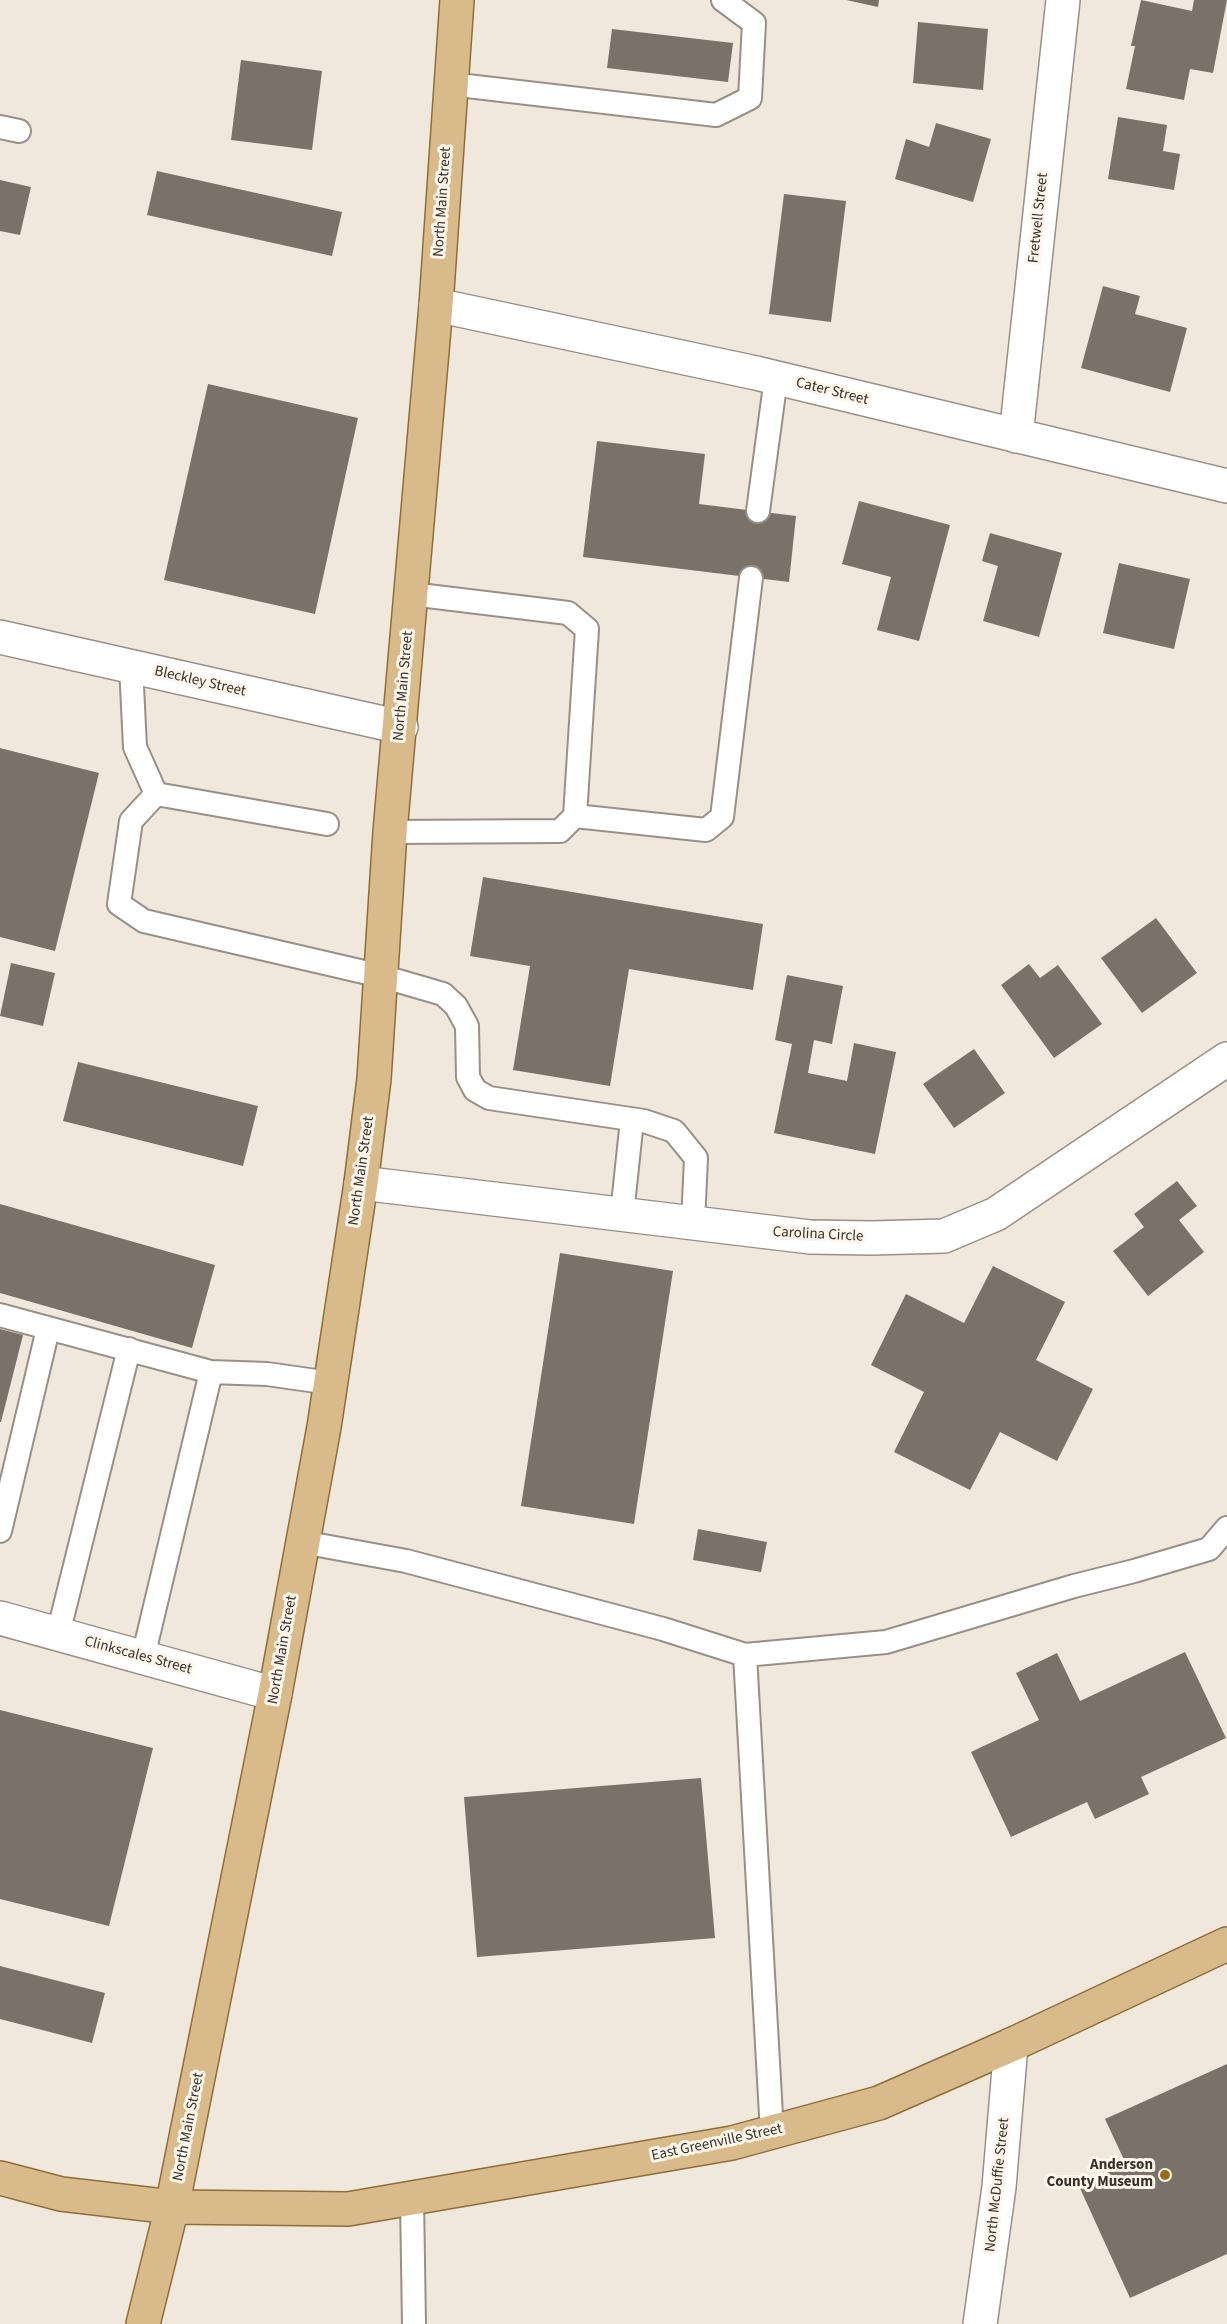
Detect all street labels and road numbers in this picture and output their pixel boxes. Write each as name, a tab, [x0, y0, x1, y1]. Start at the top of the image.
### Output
street label: North Main Street	[430, 146, 456, 258]
street label: Fretwell Street	[1025, 172, 1053, 264]
street label: Cater Street	[794, 374, 870, 410]
street label: North Main Street	[390, 630, 418, 742]
street label: Bleckley Street	[153, 663, 247, 701]
street label: North Main Street	[345, 1115, 379, 1227]
street label: Carolina Circle	[772, 1224, 864, 1246]
street label: North Main Street	[265, 1594, 301, 1706]
street label: Clinkscales Street	[82, 1633, 194, 1679]
street label: North Main Street	[170, 2071, 208, 2183]
street label: North McDuffie Street	[982, 2117, 1014, 2253]
street label: East Greenville Street	[650, 2120, 784, 2166]

